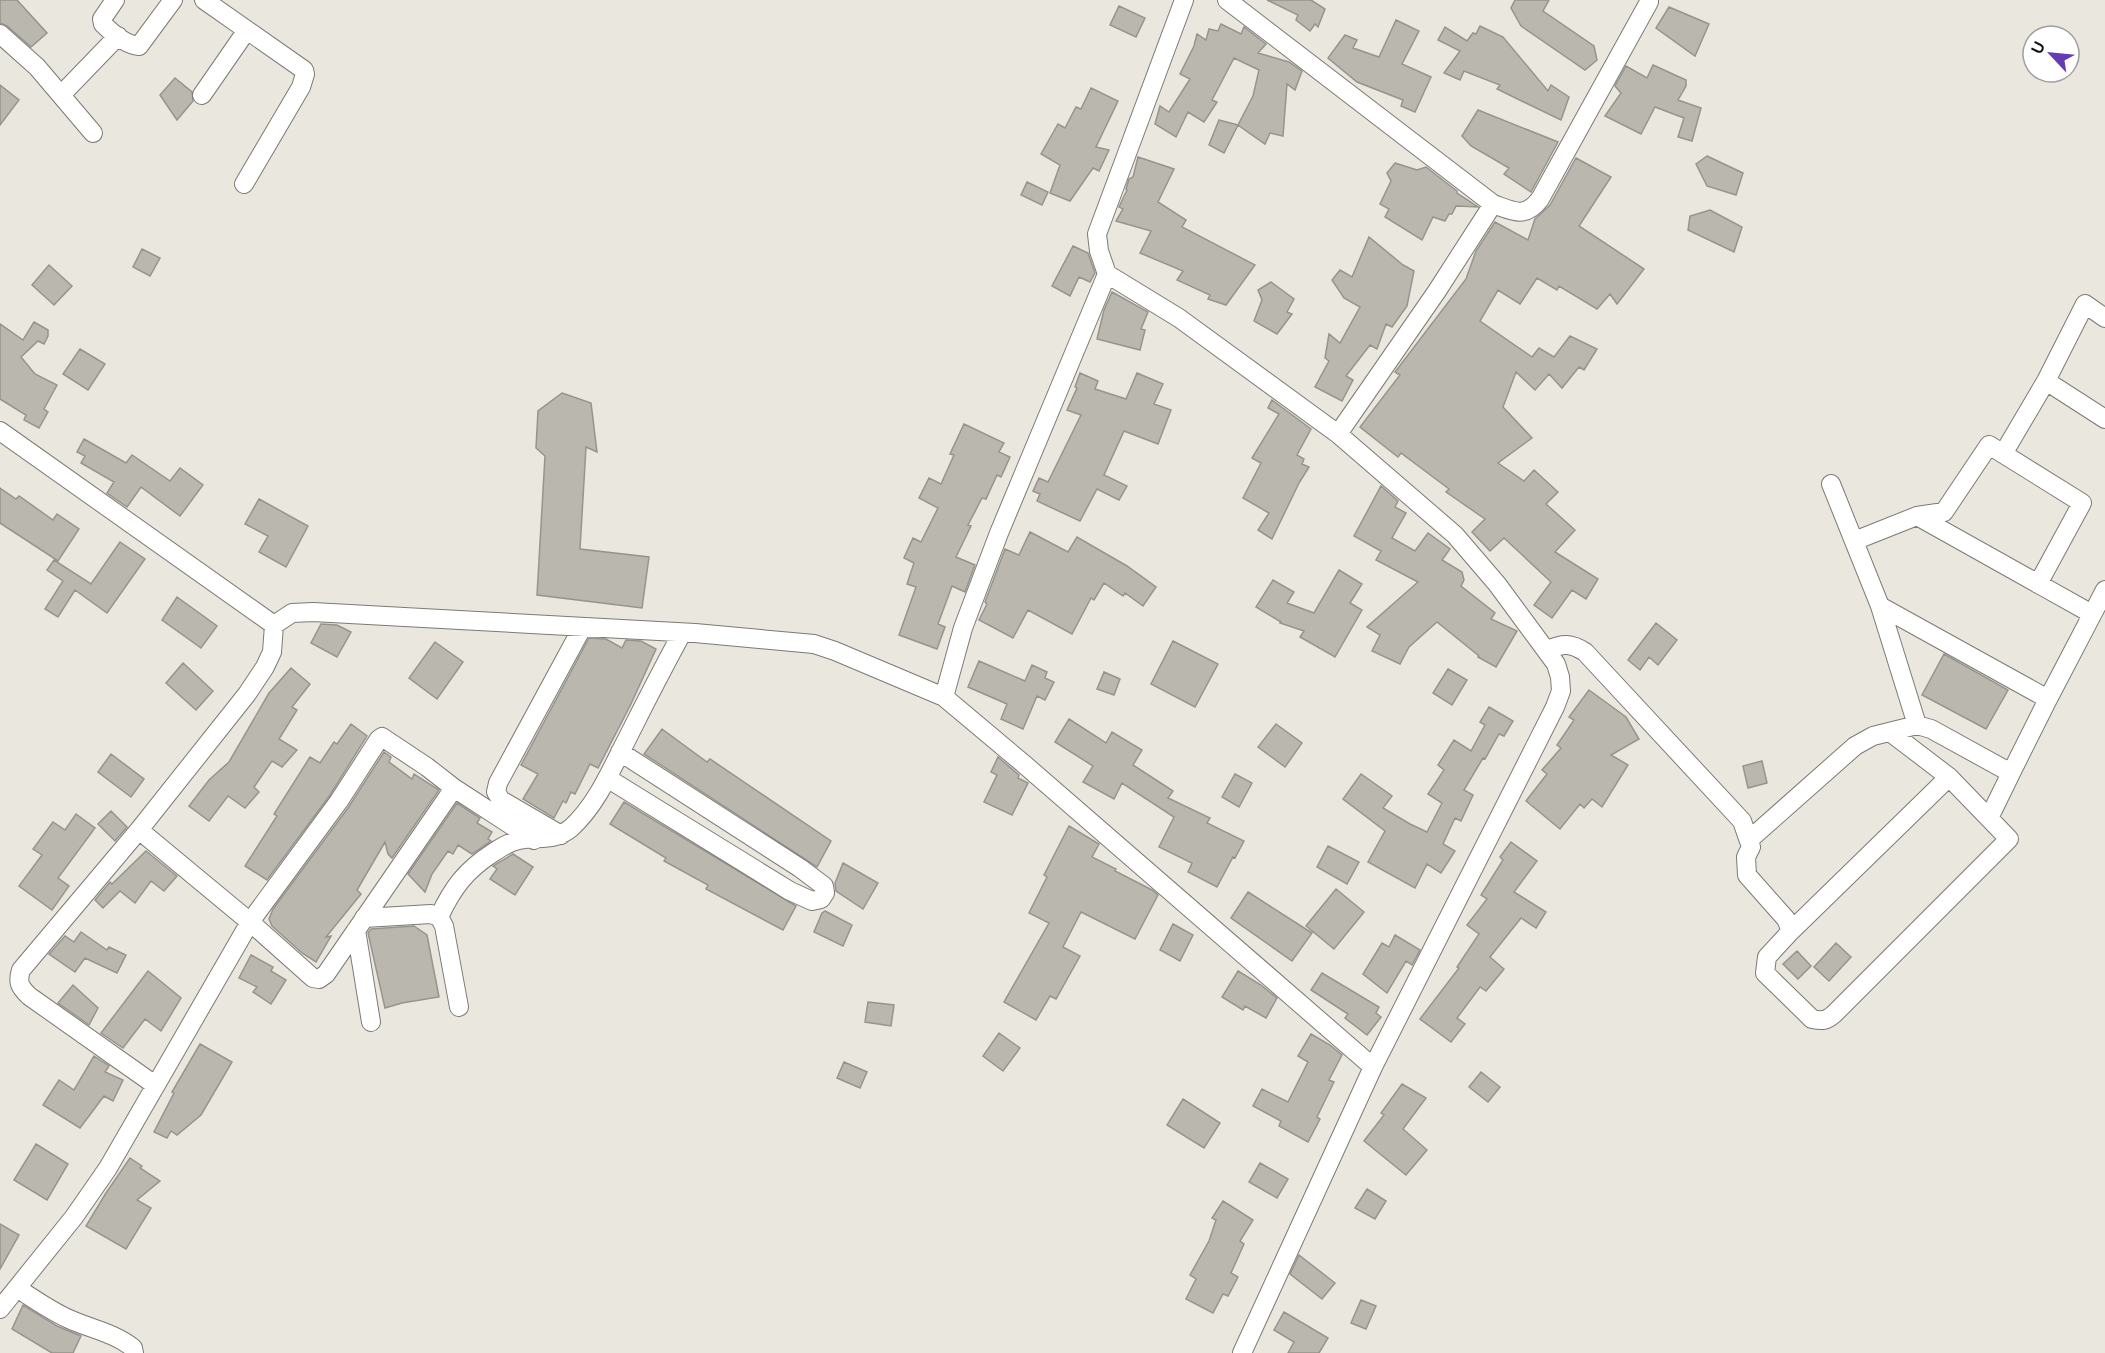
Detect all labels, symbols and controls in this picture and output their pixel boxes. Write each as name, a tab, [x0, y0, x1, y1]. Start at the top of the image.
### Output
north arrow	[2021, 24, 2081, 84]
text: U	[2027, 38, 2049, 57]

